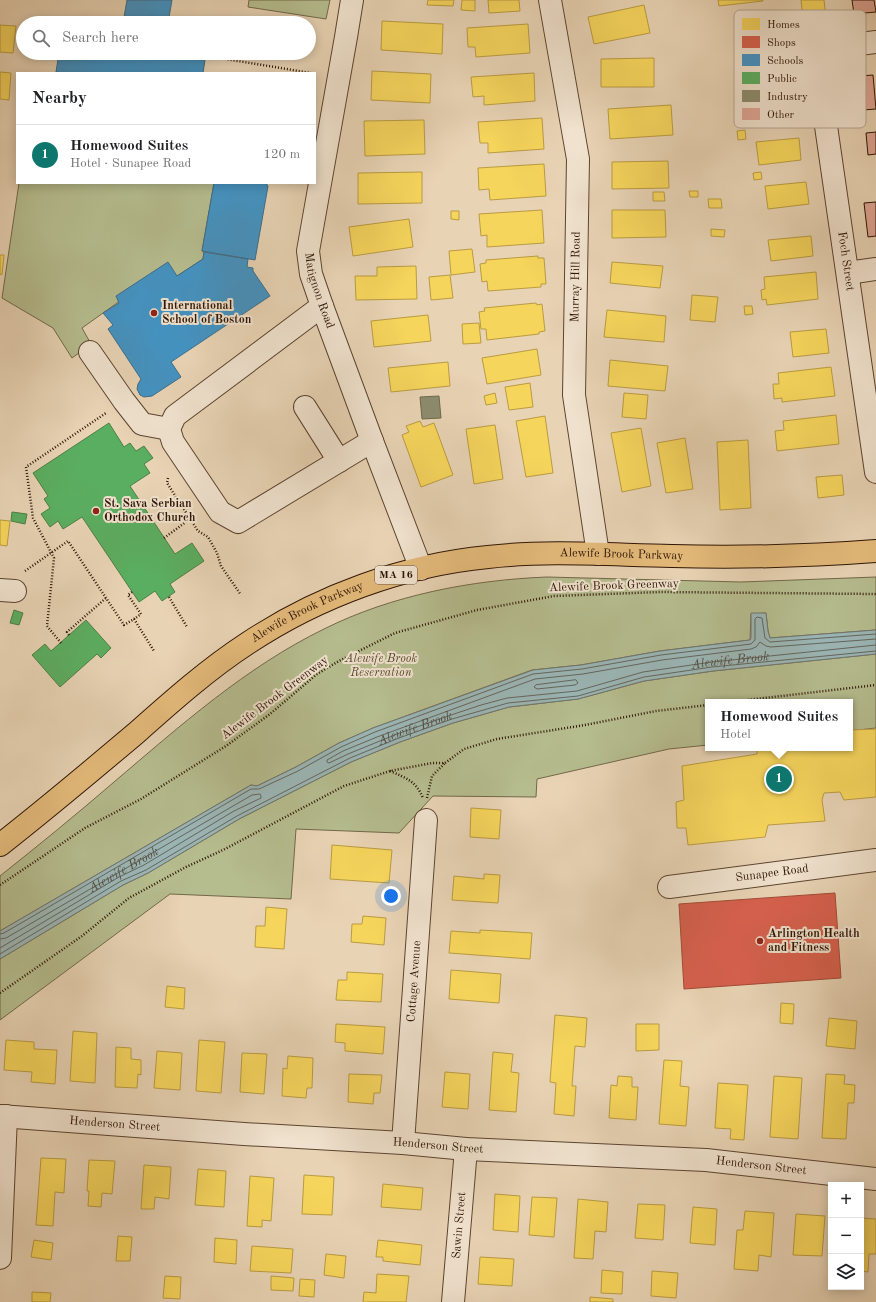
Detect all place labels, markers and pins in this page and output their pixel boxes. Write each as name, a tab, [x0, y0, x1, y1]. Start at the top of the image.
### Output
place label: International School of Boston	[162, 300, 252, 326]
marker: International School of Boston	[149, 308, 159, 318]
place label: St. Sava Serbian Orthodox Church	[104, 498, 196, 524]
marker: St. Sava Serbian Orthodox Church	[91, 506, 101, 516]
pin: 1	[766, 764, 792, 794]
place label: Arlington Health and Fitness	[768, 928, 860, 954]
marker: Arlington Health and Fitness	[755, 936, 765, 946]

